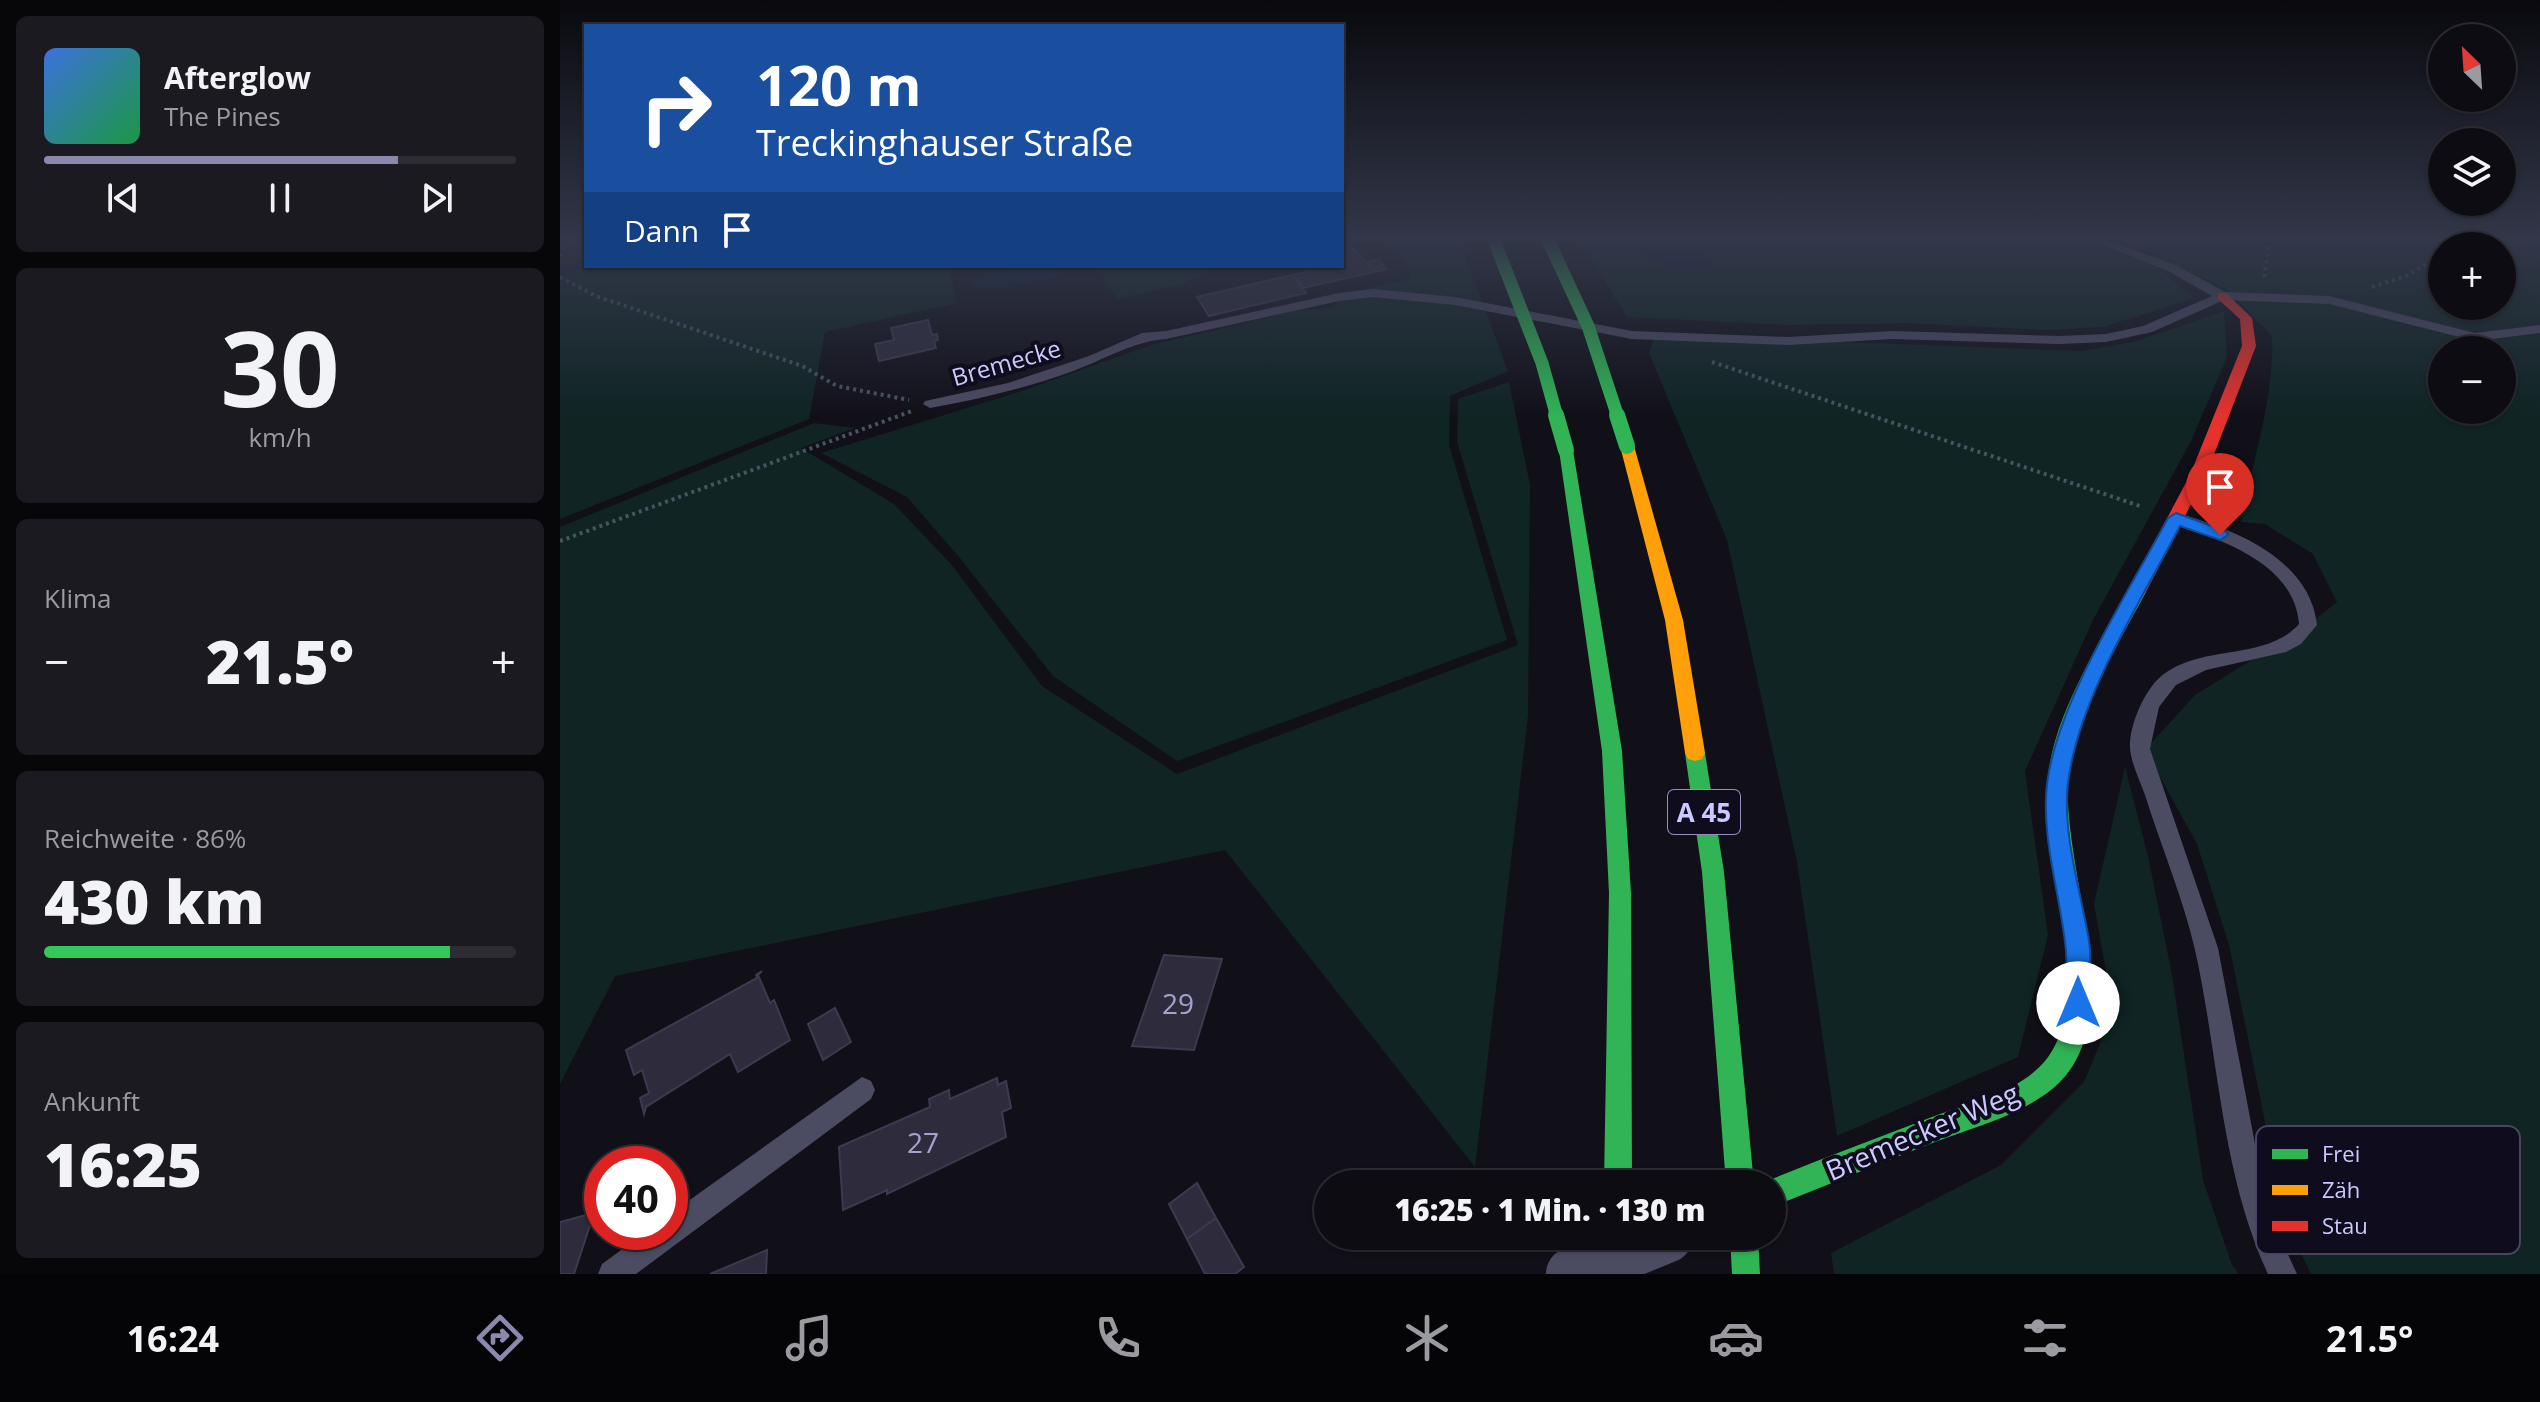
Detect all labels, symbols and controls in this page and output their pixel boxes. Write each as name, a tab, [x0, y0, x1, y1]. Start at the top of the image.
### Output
north arrow	[2428, 24, 2516, 112]
map controls	[2428, 24, 2516, 424]
text: 120 m	[756, 46, 922, 122]
icon: right	[624, 56, 728, 160]
text: Afterglow	[164, 57, 311, 98]
text: The Pines	[164, 98, 281, 134]
text: Treckinghauser Straße	[756, 118, 1133, 167]
button: layers	[2428, 128, 2516, 216]
icon: previous	[101, 176, 145, 220]
icon: pause	[258, 176, 302, 220]
icon: next	[415, 176, 459, 220]
icon: arrive	[715, 208, 759, 252]
text: Dann	[624, 210, 699, 251]
button: +	[2428, 232, 2516, 320]
text: 30	[221, 296, 339, 437]
street label: Bremecke	[948, 331, 1064, 393]
button: −	[2428, 336, 2516, 424]
text: km/h	[248, 419, 312, 455]
pin	[2186, 453, 2254, 535]
icon: arrive	[2198, 465, 2242, 509]
text: Klima	[44, 580, 112, 616]
text: 21.5°	[206, 620, 354, 702]
text: −	[44, 631, 69, 691]
text: +	[491, 631, 516, 691]
road number: A 45	[1668, 790, 1740, 834]
text: Reichweite · 86%	[44, 820, 246, 856]
text: 430 km	[44, 860, 265, 942]
position arrow	[2036, 961, 2120, 1045]
house number: 29	[1162, 984, 1194, 1022]
street label: Bremecker Weg	[1820, 1073, 2024, 1189]
text: Ankunft	[44, 1083, 140, 1119]
text: 16:25	[44, 1123, 202, 1205]
house number: 27	[907, 1123, 939, 1161]
legend	[2256, 1126, 2520, 1254]
text: Frei	[2322, 1138, 2360, 1168]
speed limit sign: 40	[584, 1146, 688, 1250]
text: Zäh	[2322, 1174, 2360, 1204]
text: 16:25 · 1 Min. · 130 m	[1395, 1189, 1705, 1230]
text: Stau	[2322, 1210, 2368, 1240]
icon: directions	[472, 1310, 528, 1366]
icon: music	[781, 1310, 837, 1366]
icon: phone	[1090, 1310, 1146, 1366]
icon: climate	[1399, 1310, 1455, 1366]
icon: car	[1708, 1310, 1764, 1366]
icon: filters	[2017, 1310, 2073, 1366]
text: 16:24	[126, 1314, 219, 1363]
text: 21.5°	[2326, 1314, 2413, 1363]

